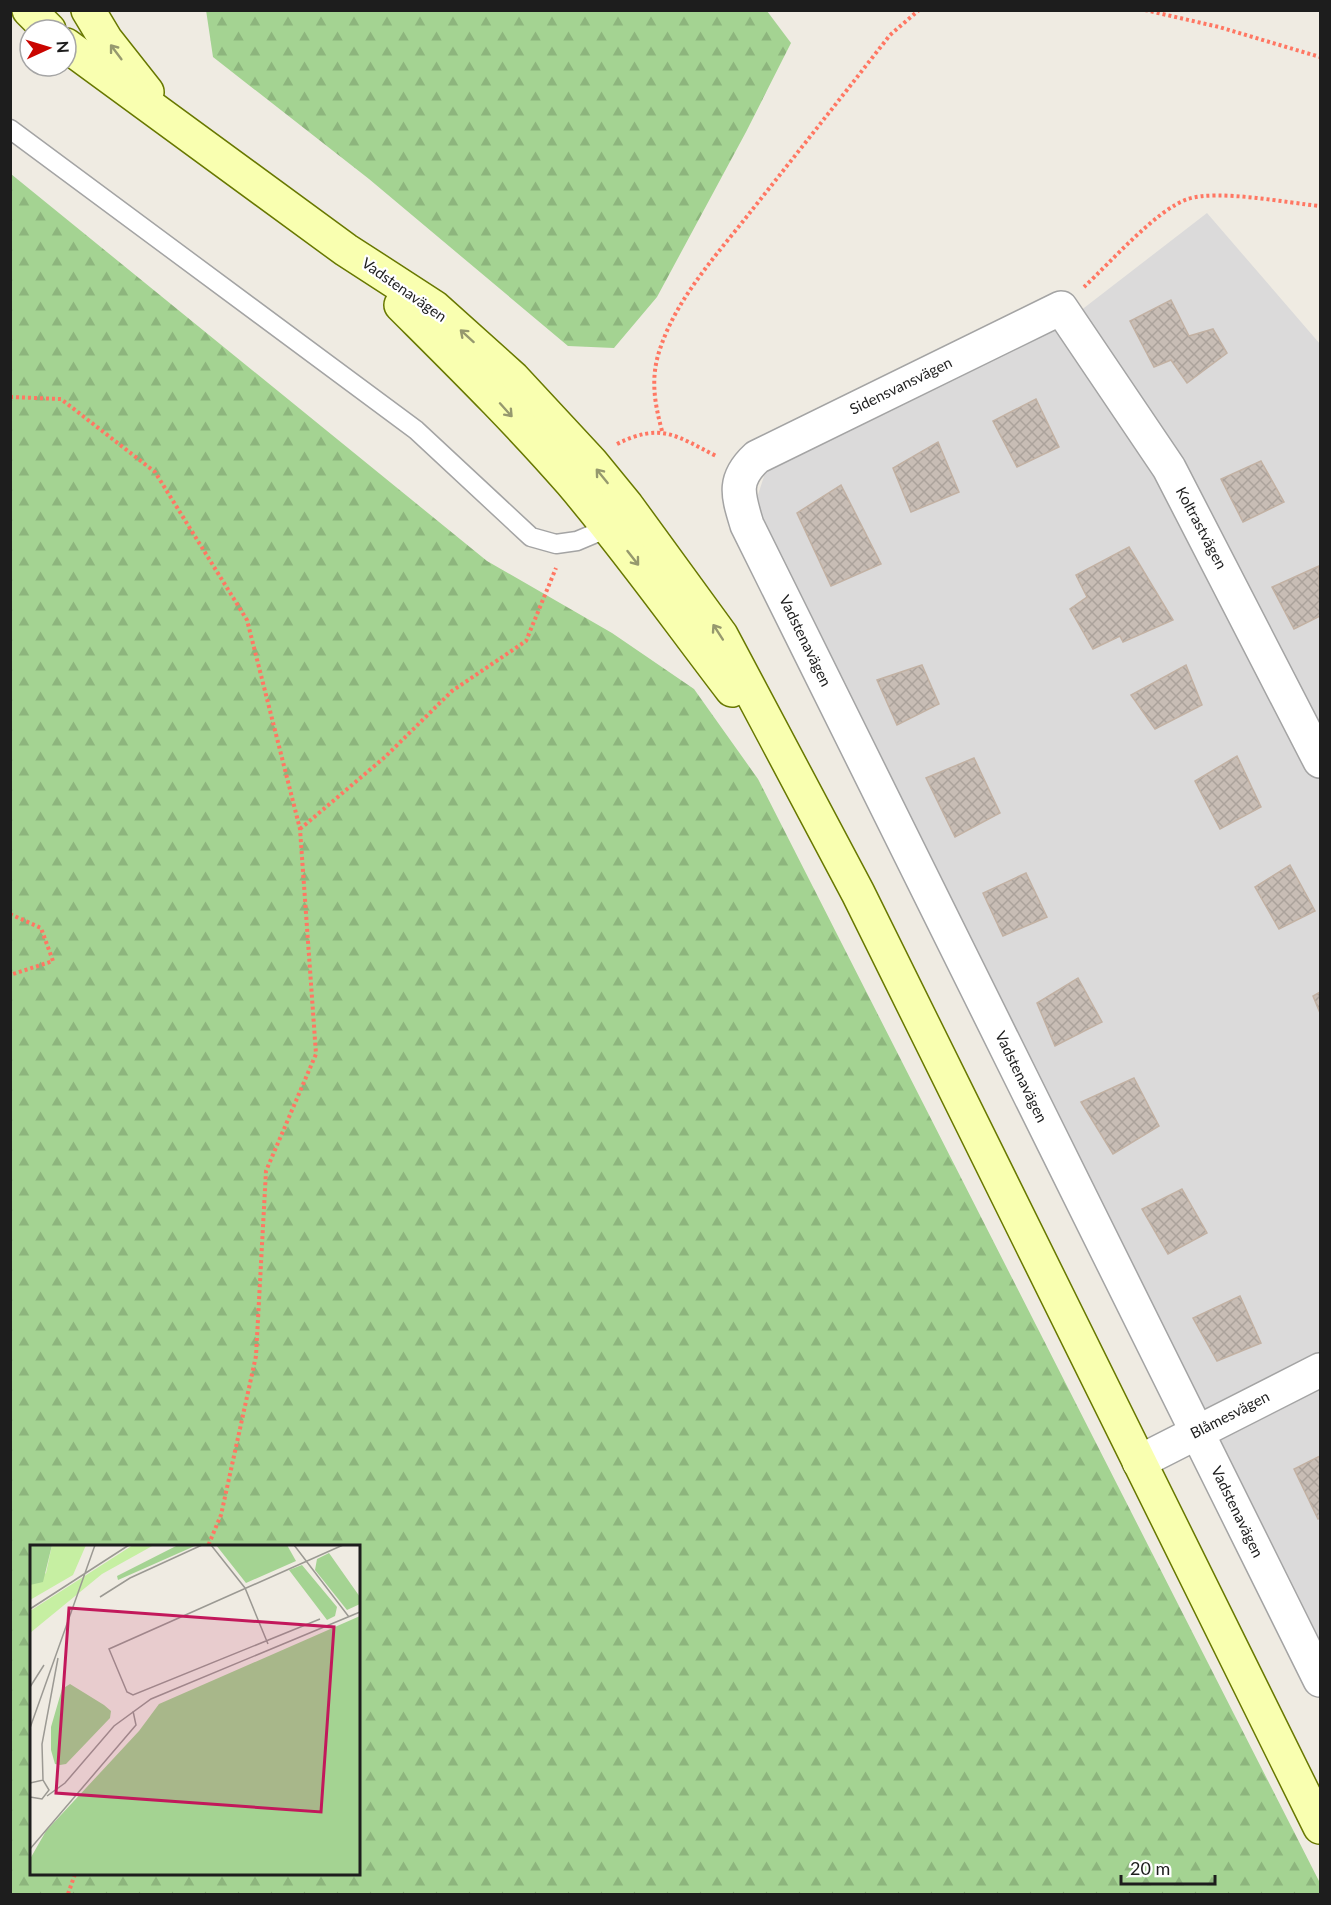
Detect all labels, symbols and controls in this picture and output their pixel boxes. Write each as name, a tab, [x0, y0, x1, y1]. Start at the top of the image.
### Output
north arrow	[18, 18, 78, 78]
text: N	[54, 40, 73, 54]
one-way arrow	[109, 45, 122, 61]
street label: Vadstenavägen	[359, 253, 450, 325]
one-way arrow	[460, 329, 475, 343]
street label: Sidensvansvägen	[846, 353, 955, 418]
one-way arrow	[499, 402, 513, 417]
one-way arrow	[596, 468, 609, 484]
street label: Koltrastvägen	[1173, 483, 1231, 572]
one-way arrow	[626, 550, 639, 566]
street label: Vadstenavägen	[776, 592, 836, 689]
one-way arrow	[712, 624, 725, 641]
street label: Vadstenavägen	[992, 1028, 1052, 1125]
street label: Blåmesvägen	[1187, 1387, 1272, 1442]
street label: Vadstenavägen	[1208, 1463, 1268, 1560]
inset map	[30, 1545, 360, 1875]
scale bar	[1121, 1848, 1216, 1886]
text: 20 m	[1130, 1857, 1170, 1879]

